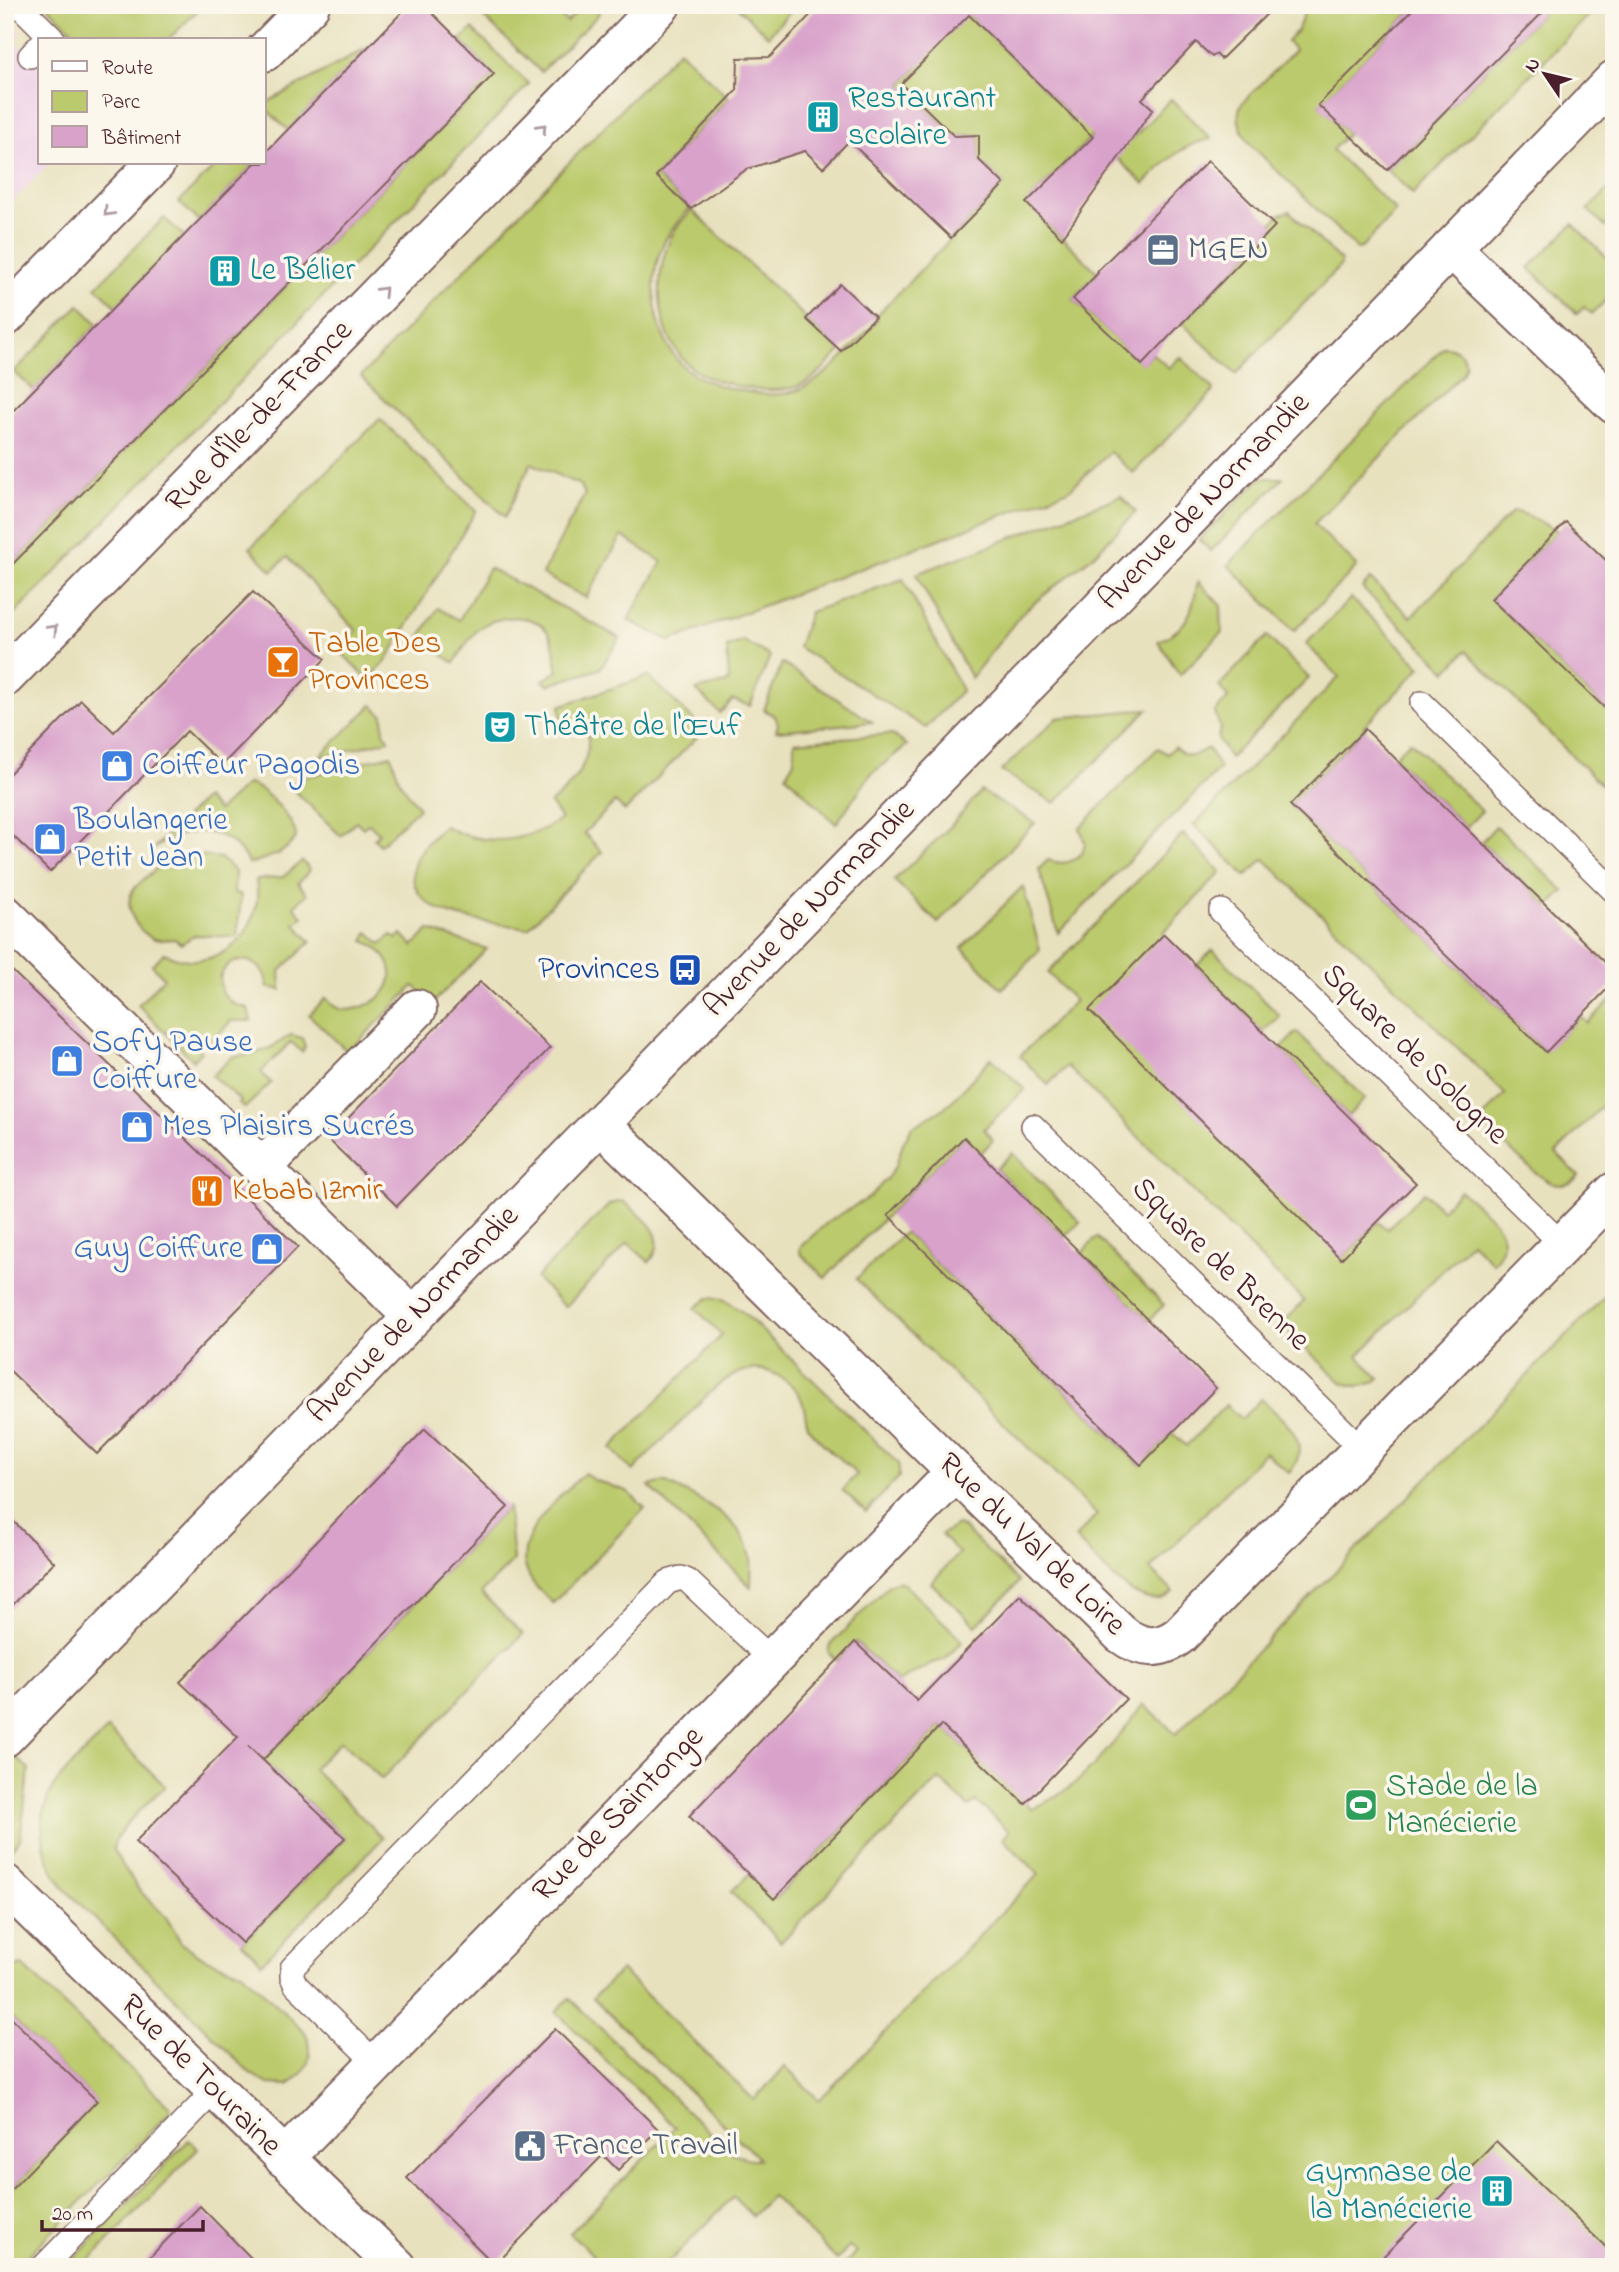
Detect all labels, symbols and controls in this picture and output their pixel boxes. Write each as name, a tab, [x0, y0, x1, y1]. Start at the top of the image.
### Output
legend	[38, 38, 266, 164]
north arrow	[1510, 38, 1580, 108]
text: N	[1518, 53, 1548, 79]
text: Route	[102, 54, 154, 84]
place label: Restaurant scolaire	[848, 76, 997, 160]
text: Parc	[102, 88, 141, 118]
building icon: Restaurant scolaire	[804, 98, 842, 136]
one-way arrow	[534, 123, 547, 136]
text: Bâtiment	[101, 124, 181, 154]
one-way arrow	[104, 203, 117, 216]
place label: MGEN	[1188, 227, 1268, 274]
office icon: MGEN	[1144, 231, 1182, 269]
place label: Le Bélier	[250, 248, 356, 295]
building icon: Le Bélier	[206, 252, 244, 290]
one-way arrow	[375, 286, 388, 299]
street label: Rue d'Île-de-France	[155, 309, 365, 524]
street label: Avenue de Normandie	[1088, 382, 1322, 622]
place label: Table Des Provinces	[308, 621, 441, 705]
one-way arrow	[45, 624, 58, 637]
bar icon: Table Des Provinces	[264, 643, 302, 681]
place label: Théâtre de l'Œuf	[524, 704, 742, 751]
theatre icon: Théâtre de l'Œuf	[481, 708, 519, 746]
place label: Coiffeur Pagodis	[142, 743, 360, 790]
shop icon: Coiffeur Pagodis	[98, 747, 136, 785]
street label: Avenue de Normandie	[693, 789, 927, 1029]
place label: Boulangerie Petit Jean	[73, 798, 228, 882]
shop icon: Boulangerie Petit Jean	[31, 820, 69, 858]
place label: Provinces	[538, 947, 660, 994]
bus stop icon: Provinces	[666, 951, 704, 989]
street label: Square de Sologne	[1310, 953, 1519, 1157]
place label: Sofy Pause Coiffure	[92, 1020, 253, 1104]
shop icon: Sofy Pause Coiffure	[48, 1042, 86, 1080]
place label: Mes Plaisirs Sucrés	[162, 1104, 415, 1151]
shop icon: Mes Plaisirs Sucrés	[118, 1108, 156, 1146]
street label: Square de Brenne	[1120, 1167, 1321, 1363]
place label: Kebab Izmir	[232, 1168, 382, 1215]
restaurant icon: Kebab Izmir	[188, 1172, 226, 1210]
street label: Avenue de Normandie	[297, 1195, 531, 1435]
place label: Guy Coiffure	[74, 1226, 244, 1273]
shop icon: Guy Coiffure	[248, 1230, 286, 1268]
street label: Rue du Val de Loire	[926, 1442, 1137, 1648]
street label: Rue de Saintonge	[522, 1716, 716, 1914]
place label: Stade de la Manécierie	[1386, 1764, 1538, 1848]
sports icon: Stade de la Manécierie	[1342, 1786, 1380, 1824]
street label: Rue de Touraine	[108, 1984, 293, 2169]
place label: France Travail	[553, 2123, 738, 2170]
public building icon: France Travail	[511, 2127, 549, 2165]
place label: Gymnase de la Manécierie	[1305, 2150, 1473, 2234]
building icon: Gymnase de la Manécierie	[1478, 2172, 1516, 2210]
scale bar	[42, 2188, 203, 2232]
text: 20 m	[52, 2200, 93, 2230]

